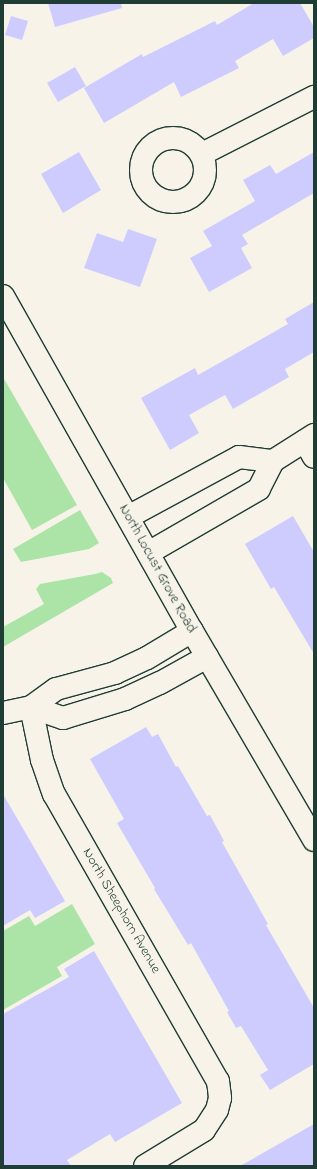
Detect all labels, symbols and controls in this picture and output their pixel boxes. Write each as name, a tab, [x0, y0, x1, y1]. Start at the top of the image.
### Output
street label: North Locust Grove Road	[115, 502, 199, 636]
street label: North Sheephorn Avenue	[78, 845, 164, 977]

